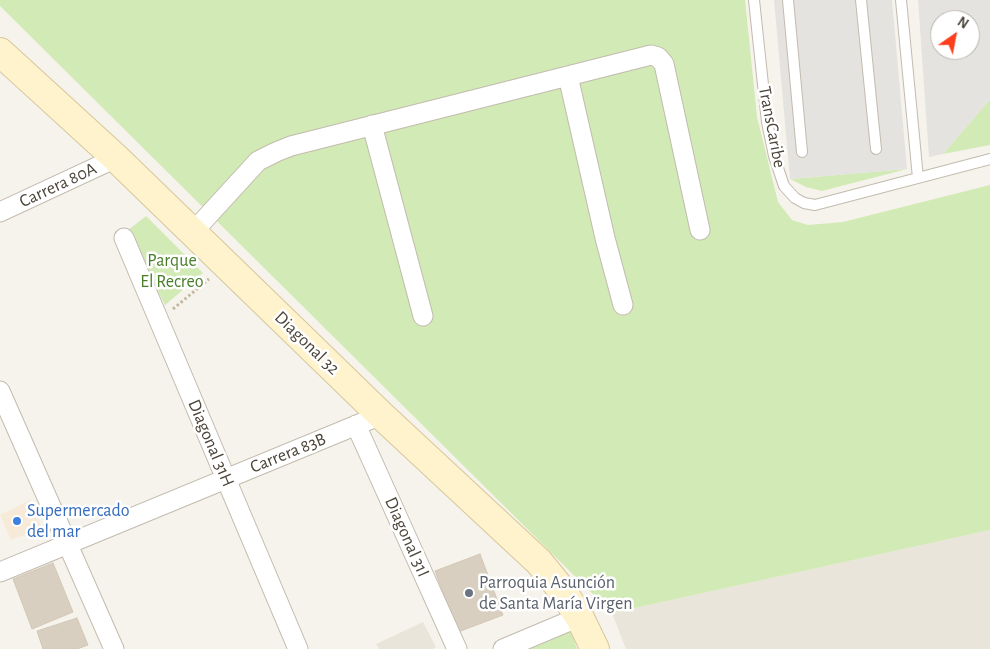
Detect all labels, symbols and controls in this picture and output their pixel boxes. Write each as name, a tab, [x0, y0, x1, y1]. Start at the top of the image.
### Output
north arrow	[930, 10, 980, 60]
text: N	[955, 15, 971, 32]
street label: TransCaribe	[754, 84, 790, 170]
street label: Carrera 80A	[16, 158, 100, 212]
park label: Parque El Recreo	[140, 250, 204, 292]
street label: Diagonal 32	[270, 307, 344, 379]
street label: Diagonal 31H	[183, 396, 239, 490]
street label: Carrera 83B	[247, 428, 329, 478]
street label: Diagonal 31I	[380, 494, 434, 580]
place label: Supermercado del mar	[27, 500, 130, 542]
marker: Supermercado del mar	[11, 515, 23, 527]
place label: Parroquia Asunción de Santa María Virgen	[479, 572, 632, 614]
marker: Parroquia Asunción de Santa María Virgen	[463, 587, 475, 599]

